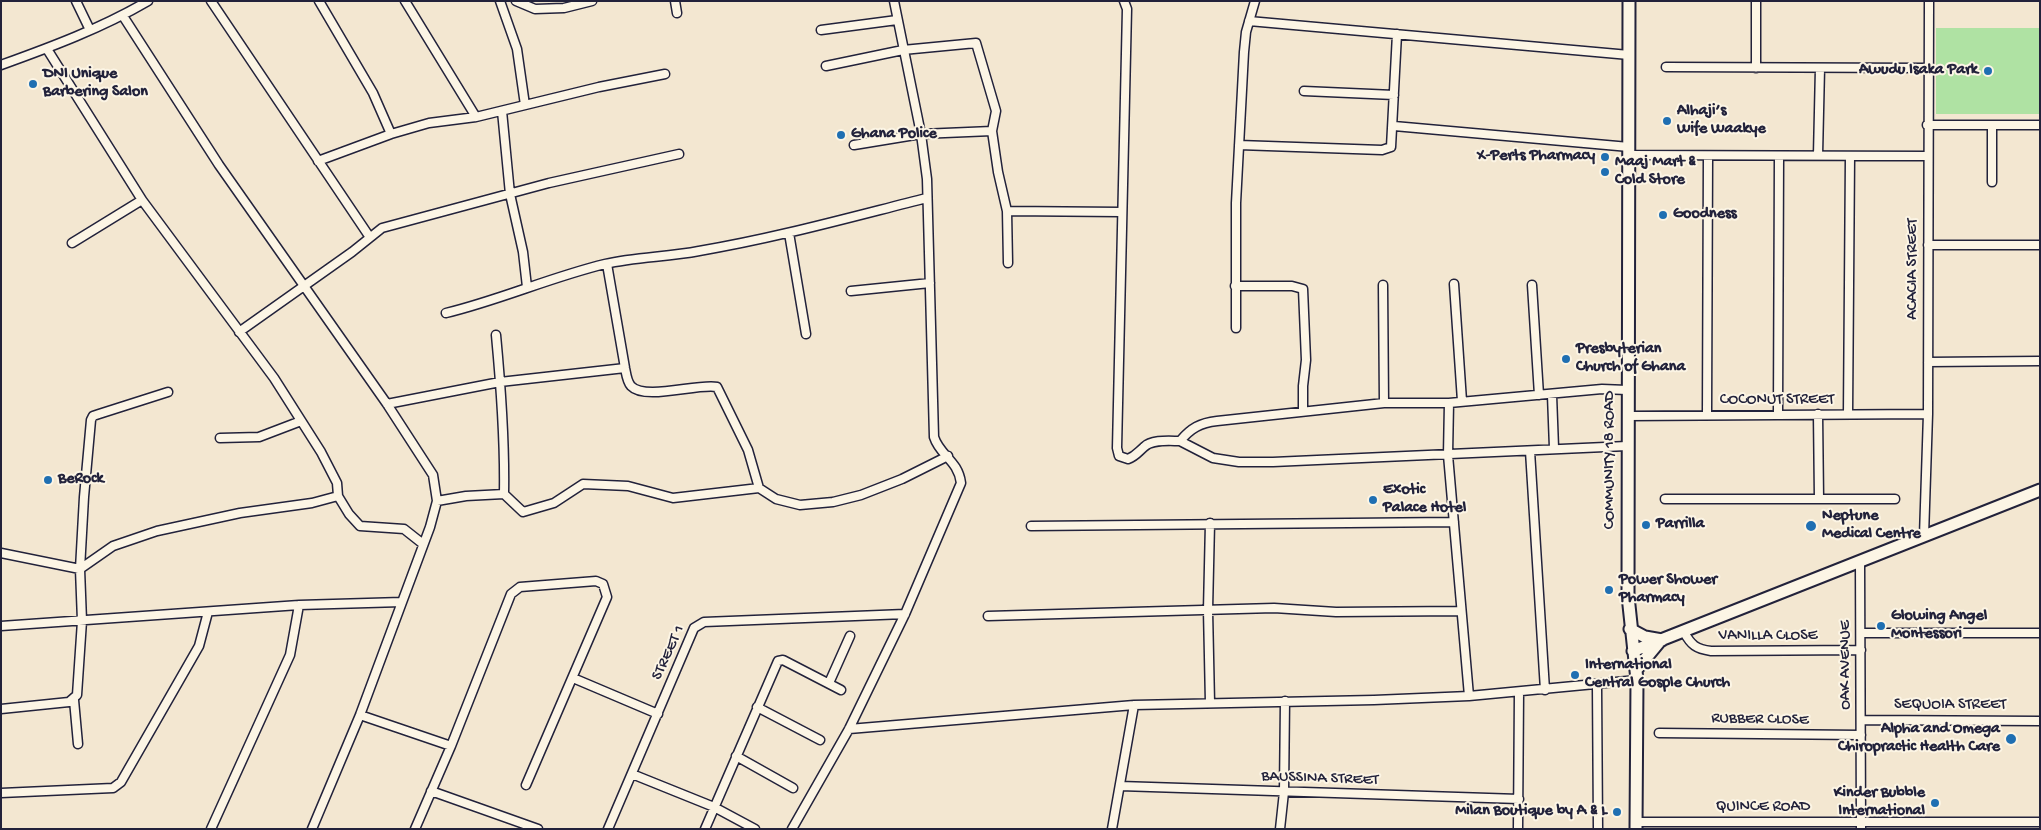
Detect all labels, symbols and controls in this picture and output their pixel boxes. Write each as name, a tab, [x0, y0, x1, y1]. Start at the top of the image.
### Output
place label: Awudu Isaka Park	[1859, 61, 1978, 81]
place label: DNI Unique Barbering Salon	[43, 65, 148, 103]
marker: Awudu Isaka Park	[1982, 65, 1994, 77]
marker: DNI Unique Barbering Salon	[27, 78, 39, 90]
place label: Alhaji’s Wife Waakye	[1677, 102, 1766, 140]
marker: Alhaji’s Wife Waakye	[1661, 115, 1673, 127]
place label: Ghana Police	[851, 125, 937, 145]
marker: Ghana Police	[835, 129, 847, 141]
place label: X-Perts Pharmacy	[1477, 147, 1595, 167]
marker: X-Perts Pharmacy	[1599, 151, 1611, 163]
place label: Maaj Mart & Cold Store	[1615, 153, 1696, 191]
marker: Maaj Mart & Cold Store	[1599, 166, 1611, 178]
place label: Goodness	[1673, 205, 1737, 225]
marker: Goodness	[1657, 209, 1669, 221]
street label: ACACIA STREET	[1904, 218, 1924, 320]
place label: Presbyterian Church of Ghana	[1576, 340, 1685, 378]
marker: Presbyterian Church of Ghana	[1560, 353, 1572, 365]
street label: COMMUNITY 18 ROAD	[1601, 391, 1621, 529]
street label: COCONUT STREET	[1720, 391, 1834, 411]
place label: BeRock	[58, 470, 104, 490]
marker: BeRock	[42, 474, 54, 486]
place label: Exotic Palace Hotel	[1383, 481, 1466, 519]
marker: Exotic Palace Hotel	[1367, 494, 1379, 506]
place label: Neptune Medical Centre	[1822, 507, 1921, 545]
place label: Parrilla	[1656, 515, 1704, 535]
marker: Parrilla	[1640, 519, 1652, 531]
marker: Neptune Medical Centre	[1804, 519, 1818, 533]
place label: Power Shower Pharmacy	[1619, 571, 1717, 609]
marker: Power Shower Pharmacy	[1603, 584, 1615, 596]
place label: Glowing Angel Montessori	[1891, 607, 1987, 645]
street label: OAK AVENUE	[1837, 620, 1857, 710]
marker: Glowing Angel Montessori	[1875, 620, 1887, 632]
street label: STREET 1	[648, 623, 690, 683]
street label: VANILLA CLOSE	[1718, 627, 1818, 647]
place label: International Central Gosple Church	[1585, 656, 1730, 694]
marker: International Central Gosple Church	[1569, 669, 1581, 681]
street label: SEQUOIA STREET	[1894, 696, 2006, 716]
street label: RUBBER CLOSE	[1711, 710, 1809, 730]
place label: Alpha and Omega Chiropractic Health Care	[1838, 720, 2000, 758]
marker: Alpha and Omega Chiropractic Health Care	[2004, 732, 2018, 746]
street label: BAUSSINA STREET	[1261, 767, 1379, 791]
place label: Kinder Bubble International	[1834, 784, 1925, 822]
marker: Kinder Bubble International	[1929, 797, 1941, 809]
street label: QUINCE ROAD	[1716, 798, 1810, 818]
place label: Milan Boutique by A & L	[1455, 802, 1607, 822]
marker: Milan Boutique by A & L	[1611, 806, 1623, 818]

